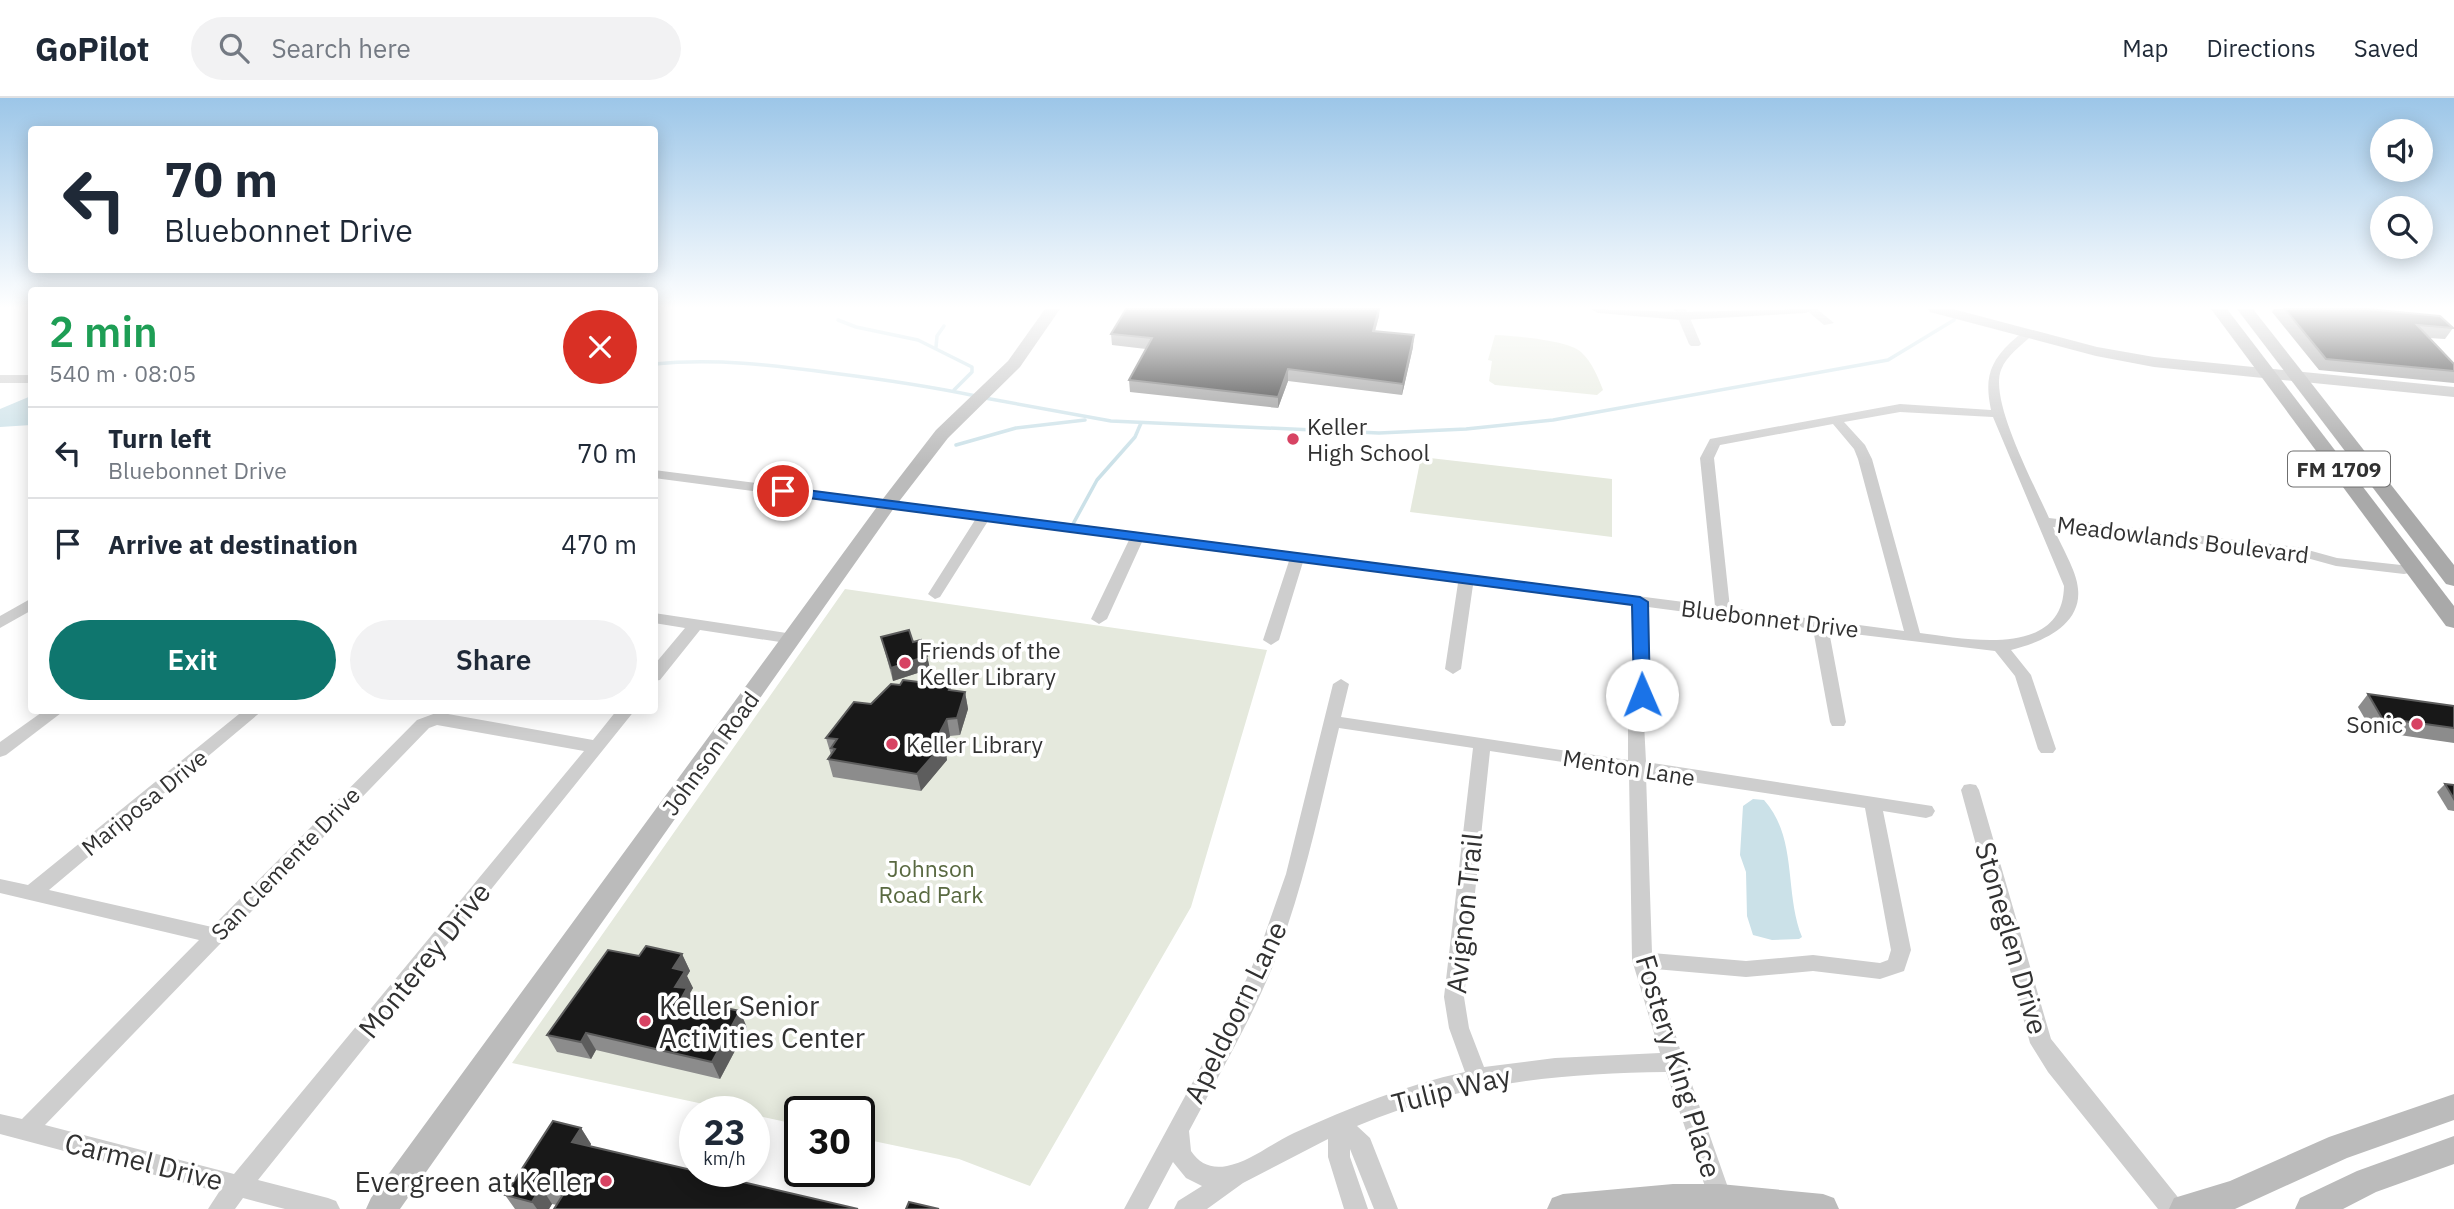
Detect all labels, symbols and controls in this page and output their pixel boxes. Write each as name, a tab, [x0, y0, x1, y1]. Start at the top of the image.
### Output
search box	[191, 17, 681, 80]
text: GoPilot	[35, 27, 149, 70]
icon: search	[215, 29, 253, 67]
text: Search here	[271, 31, 411, 65]
text: Map	[2122, 32, 2168, 64]
text: Directions	[2206, 32, 2316, 64]
text: Saved	[2354, 32, 2419, 64]
map controls	[2370, 119, 2433, 259]
button: sound	[2370, 119, 2433, 182]
text: 70 m	[164, 147, 278, 210]
icon: left	[49, 154, 140, 245]
button: search	[2370, 196, 2433, 259]
text: Bluebonnet Drive	[164, 209, 413, 251]
text: 2 min	[49, 304, 158, 359]
button: close	[563, 310, 637, 384]
text: 540 m · 08:05	[49, 358, 196, 388]
place label: Keller High School	[1307, 411, 1430, 467]
text: Turn left	[108, 421, 211, 455]
marker: Keller High School	[1285, 431, 1301, 447]
icon: left	[49, 434, 87, 472]
text: 70 m	[577, 436, 637, 470]
road number: FM 1709	[2288, 452, 2390, 486]
text: Bluebonnet Drive	[108, 455, 287, 485]
pin	[753, 461, 813, 521]
icon: arrive	[764, 472, 802, 510]
street label: Meadowlands Boulevard	[2055, 509, 2311, 569]
icon: arrive	[49, 525, 87, 563]
text: Arrive at destination	[108, 527, 358, 561]
text: 470 m	[561, 527, 637, 561]
street label: Bluebonnet Drive	[1679, 592, 1861, 644]
button: Exit	[49, 620, 336, 700]
button: Share	[350, 620, 637, 700]
place label: Friends of the Keller Library	[919, 635, 1061, 691]
marker: Friends of the Keller Library	[897, 655, 913, 671]
position arrow	[1605, 658, 1679, 732]
street label: Johnson Road	[655, 685, 765, 821]
place label: Sonic	[2346, 709, 2403, 739]
marker: Sonic	[2409, 716, 2425, 732]
place label: Keller Library	[906, 729, 1043, 759]
marker: Keller Library	[884, 736, 900, 752]
street label: Mariposa Drive	[75, 742, 213, 862]
street label: Menton Lane	[1561, 742, 1697, 792]
street label: San Clemente Drive	[204, 780, 366, 946]
street label: Avignon Trail	[1437, 831, 1491, 995]
street label: Stoneglen Drive	[1967, 838, 2057, 1038]
park label: Johnson Road Park	[879, 853, 983, 909]
street label: Monterey Drive	[350, 874, 498, 1046]
street label: Apeldoorn Lane	[1175, 915, 1295, 1109]
street label: Fostery King Place	[1628, 950, 1730, 1182]
place label: Keller Senior Activities Center	[659, 987, 865, 1056]
marker: Keller Senior Activities Center	[637, 1013, 653, 1029]
street label: Tulip Way	[1388, 1056, 1514, 1122]
speed limit sign: 30	[784, 1096, 875, 1187]
text: 23	[703, 1109, 746, 1155]
street label: Carmel Drive	[61, 1123, 227, 1199]
text: km/h	[703, 1147, 746, 1170]
place label: Evergreen at Keller	[354, 1163, 592, 1200]
marker: Evergreen at Keller	[598, 1173, 614, 1189]

